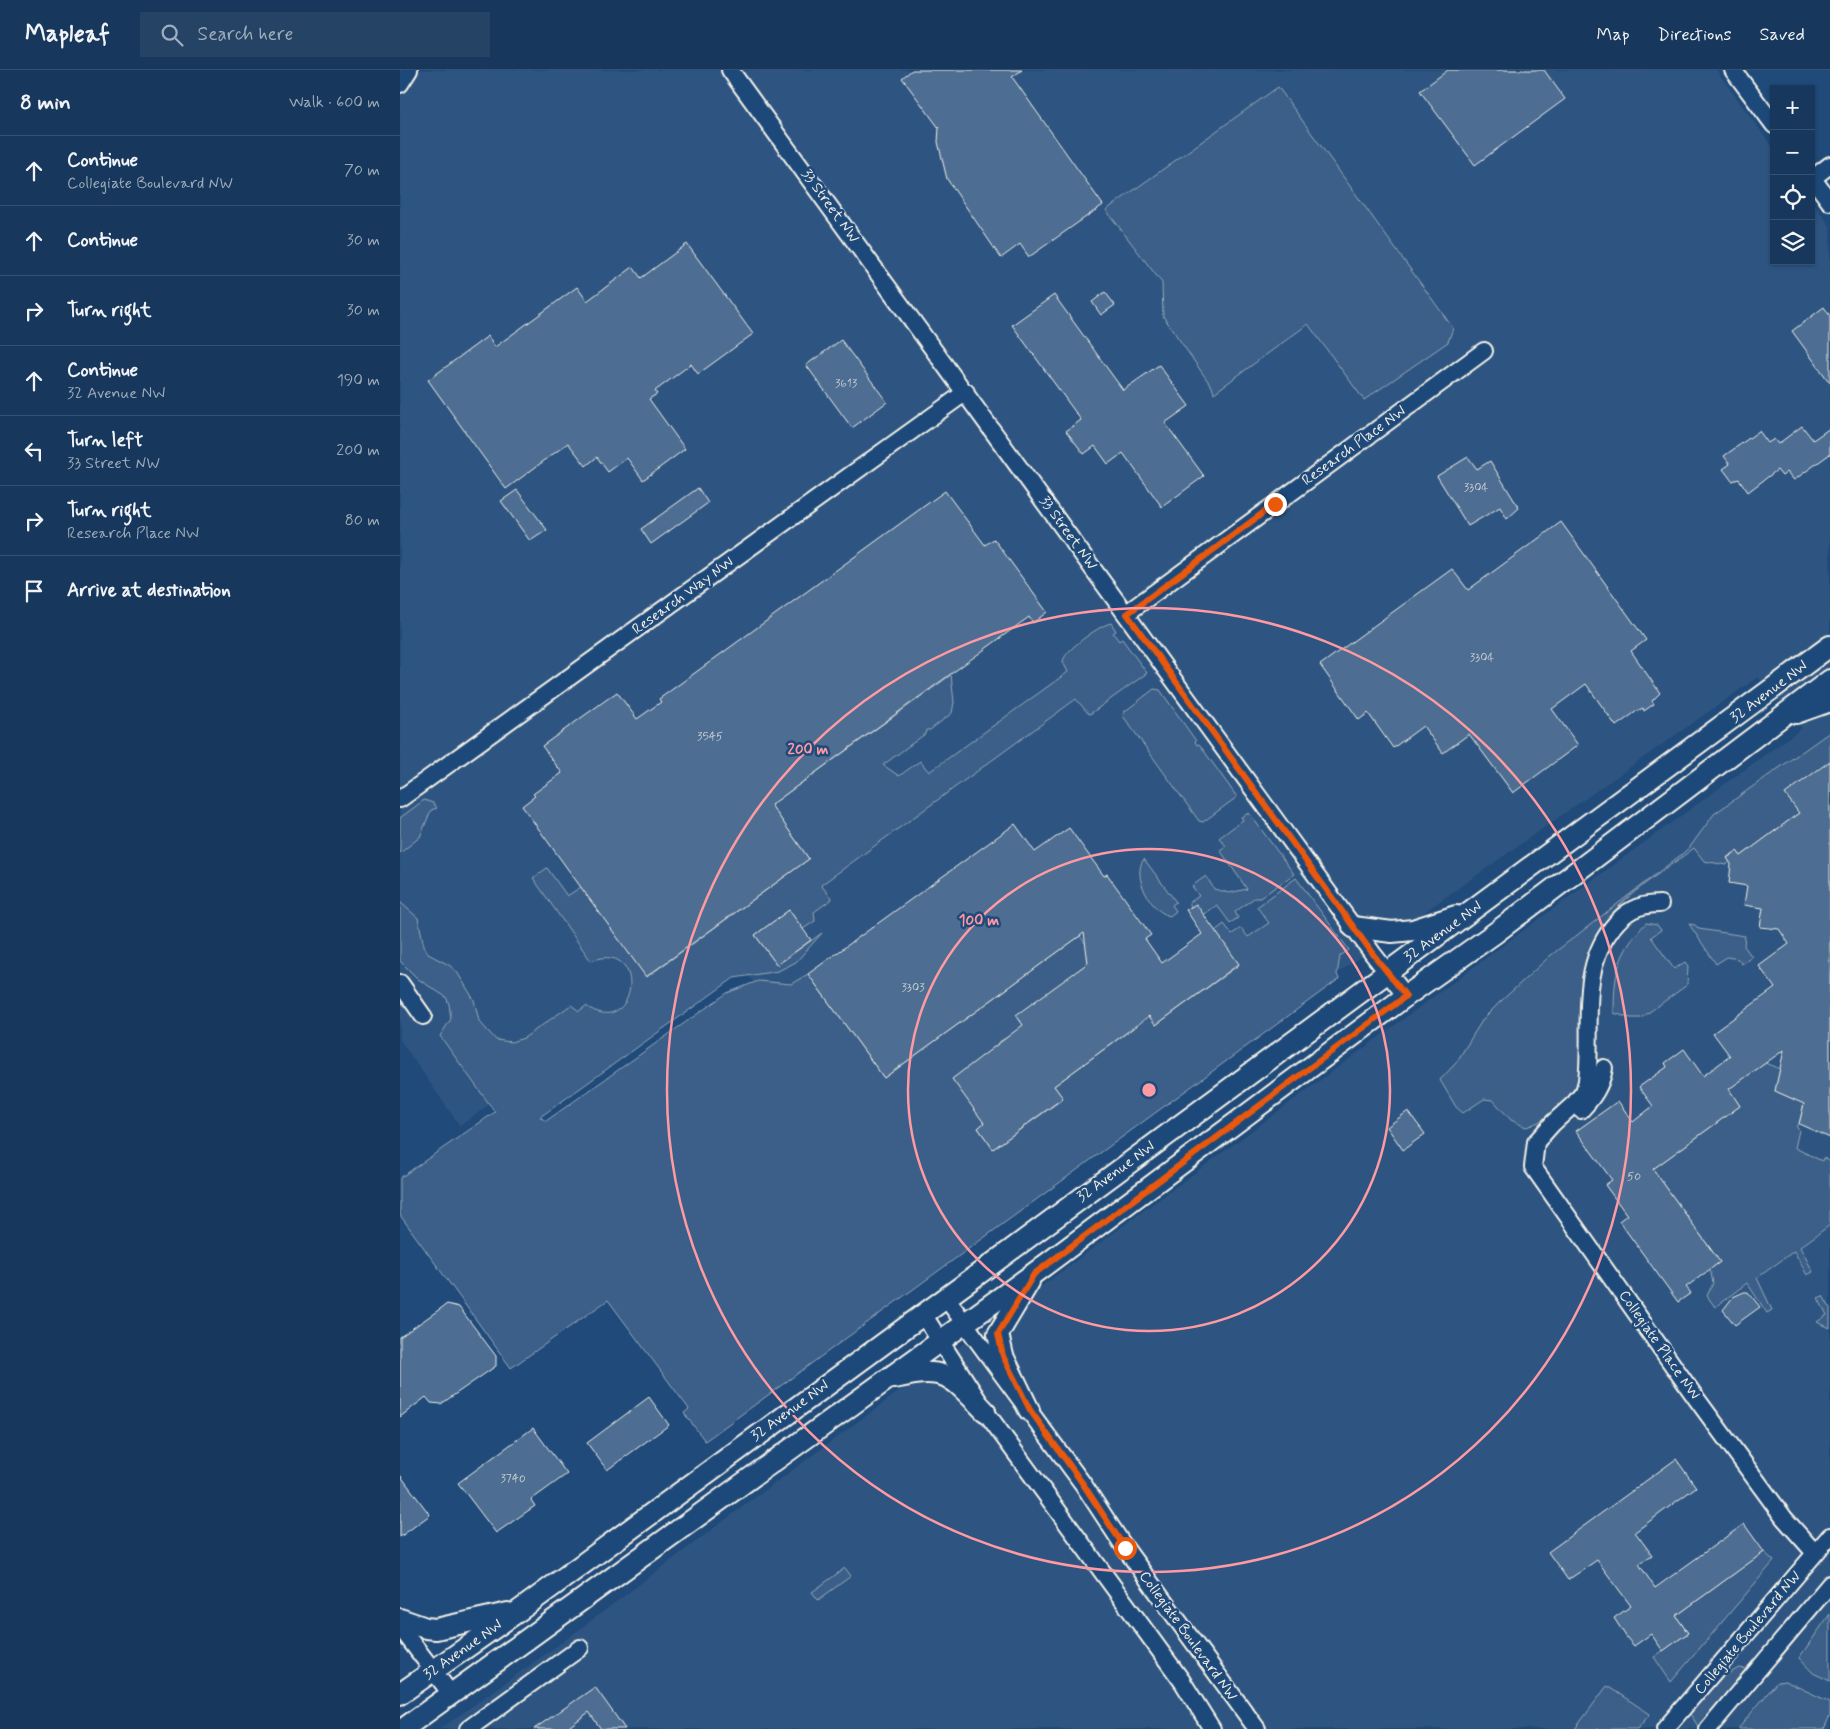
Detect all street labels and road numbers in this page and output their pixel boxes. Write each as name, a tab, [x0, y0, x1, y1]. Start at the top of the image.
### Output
street label: 33 Street NW	[796, 165, 864, 247]
street label: Research Place NW	[1298, 401, 1410, 490]
street label: 33 Street NW	[1034, 492, 1102, 574]
street label: Research Way NW	[628, 552, 738, 640]
street label: 32 Avenue NW	[1726, 656, 1812, 728]
street label: 32 Avenue NW	[1400, 896, 1487, 967]
street label: 32 Avenue NW	[1073, 1136, 1160, 1207]
street label: Collegiate Place NW	[1614, 1286, 1704, 1404]
street label: 32 Avenue NW	[747, 1375, 834, 1446]
street label: Collegiate Boulevard NW	[1134, 1567, 1242, 1705]
street label: Collegiate Boulevard NW	[1690, 1567, 1806, 1699]
street label: 32 Avenue NW	[419, 1615, 507, 1685]

